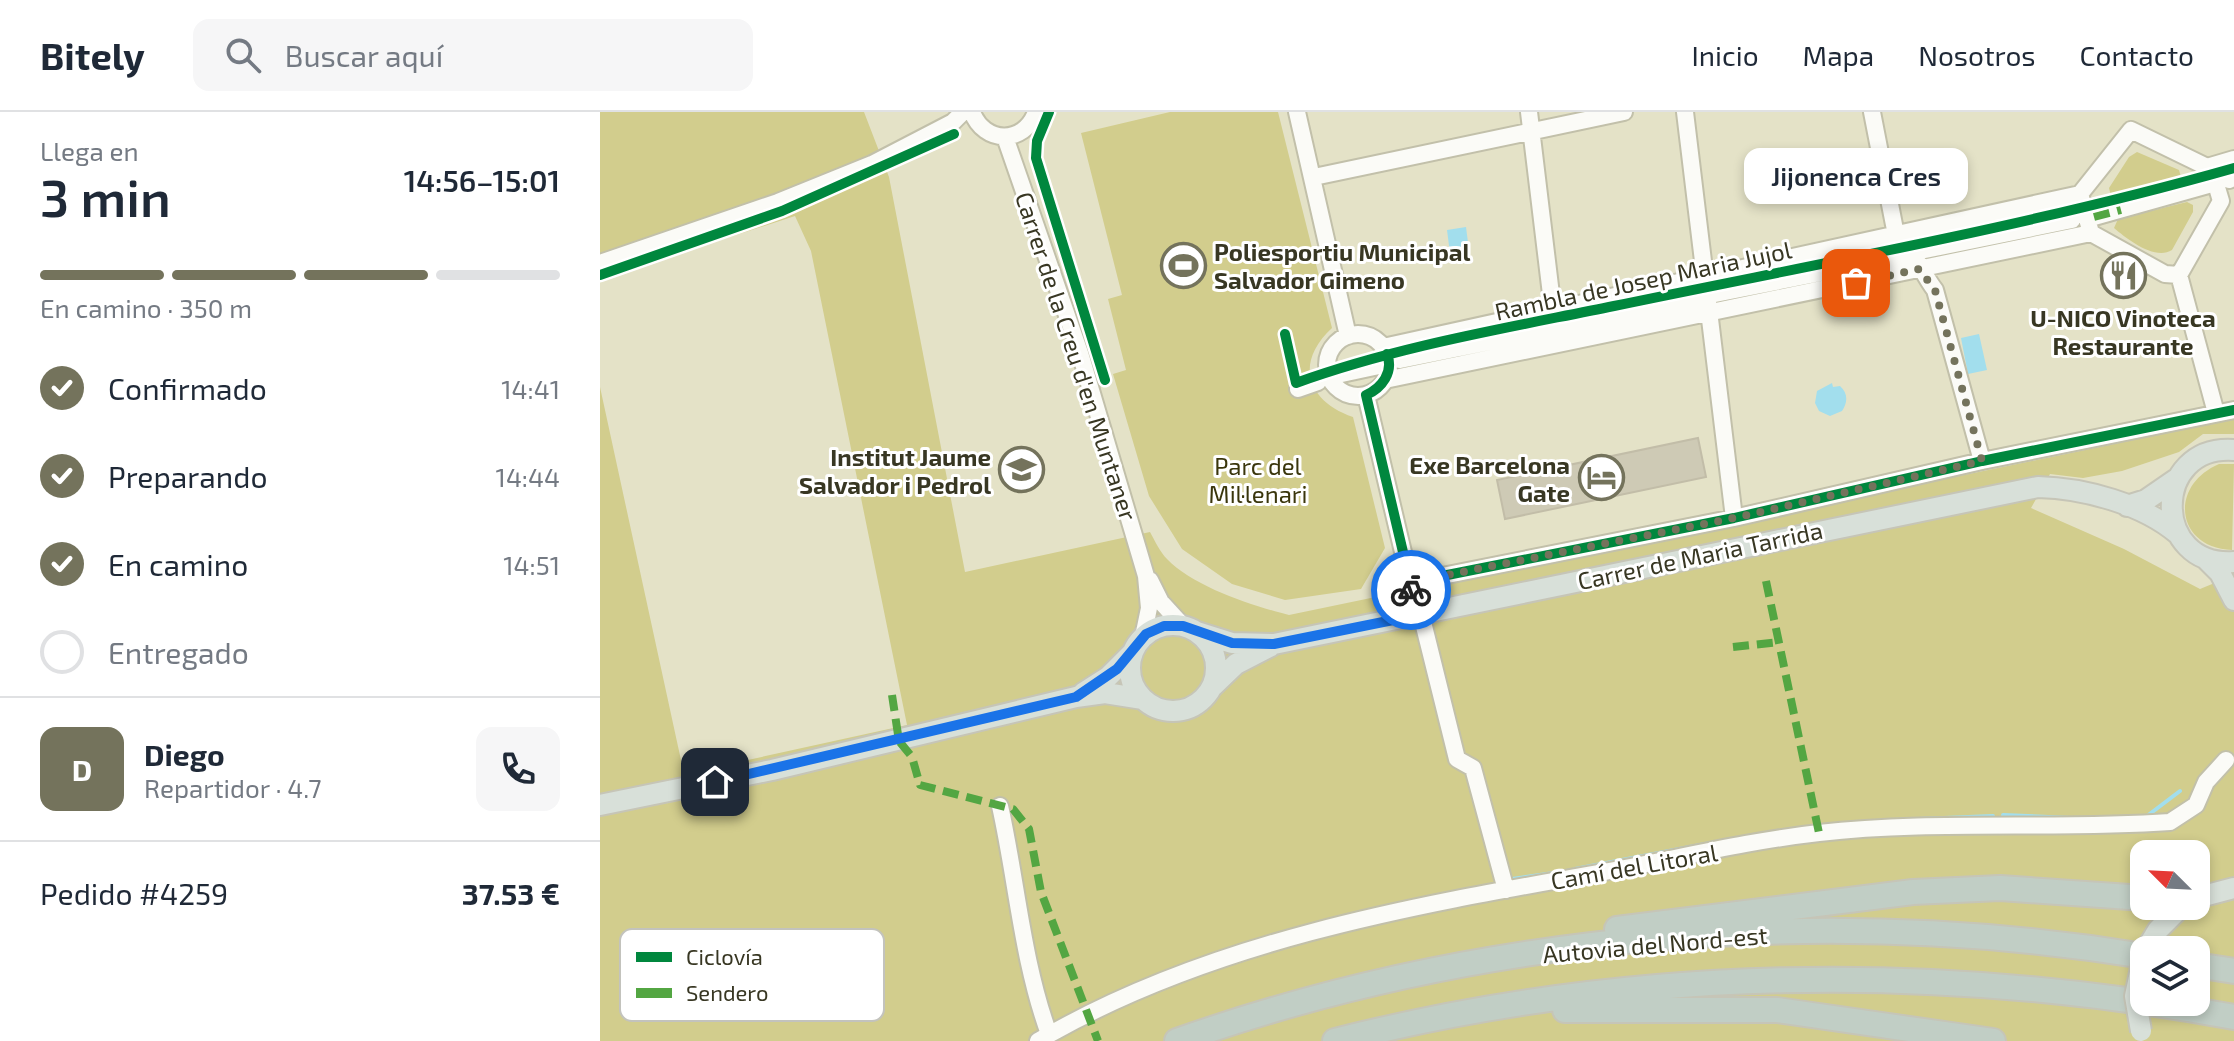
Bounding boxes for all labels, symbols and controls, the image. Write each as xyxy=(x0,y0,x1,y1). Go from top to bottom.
search box xyxy=(193,19,753,91)
text: Bitely xyxy=(40,32,145,78)
icon: search xyxy=(221,33,265,77)
text: Buscar aquí xyxy=(285,37,443,73)
text: Inicio xyxy=(1692,38,1759,72)
text: Mapa xyxy=(1803,38,1874,72)
text: Nosotros xyxy=(1918,38,2036,72)
text: Contacto xyxy=(2080,38,2194,72)
text: Llega en xyxy=(40,135,139,166)
callout: Jijonenca Cres xyxy=(1744,147,1968,203)
text: Jijonenca Cres xyxy=(1771,160,1941,191)
text: 14:56–15:01 xyxy=(404,162,560,198)
text: 3 min xyxy=(40,165,171,227)
street label: Carrer de la Creu d'en Muntaner xyxy=(1010,188,1144,524)
street label: Rambla de Josep Maria Jujol xyxy=(1492,234,1794,326)
place label: Poliesportiu Municipal Salvador Gimeno xyxy=(1214,237,1471,294)
sports icon: Poliesportiu Municipal Salvador Gimeno xyxy=(1159,241,1207,289)
pin xyxy=(1822,249,1890,317)
restaurant icon: U-NICO Vinoteca Restaurante xyxy=(2099,251,2147,299)
icon: bag xyxy=(1834,261,1878,305)
text: En camino · 350 m xyxy=(40,292,252,323)
place label: U-NICO Vinoteca Restaurante xyxy=(2030,303,2216,360)
icon: check xyxy=(40,366,84,410)
text: Confirmado xyxy=(108,370,267,406)
text: 14:41 xyxy=(501,373,560,404)
place label: Institut Jaume Salvador i Pedrol xyxy=(799,442,991,499)
school or university icon: Institut Jaume Salvador i Pedrol xyxy=(998,446,1046,494)
place label: Exe Barcelona Gate xyxy=(1409,450,1570,507)
park label: Parc del Mil·lenari xyxy=(1209,451,1307,508)
icon: check xyxy=(40,454,84,498)
hotel icon: Exe Barcelona Gate xyxy=(1577,454,1625,502)
text: Preparando xyxy=(108,458,267,494)
text: 14:44 xyxy=(496,461,560,492)
street label: Carrer de Maria Tarrida xyxy=(1575,515,1825,595)
icon: check xyxy=(40,542,84,586)
text: En camino xyxy=(108,546,248,582)
text: 14:51 xyxy=(503,549,560,580)
courier xyxy=(1371,550,1451,630)
icon: bike xyxy=(1389,568,1433,612)
text: Entregado xyxy=(108,634,249,670)
button: phone xyxy=(476,727,560,811)
text: Diego xyxy=(144,736,225,772)
pin xyxy=(681,748,749,816)
text: D xyxy=(72,751,92,787)
icon: home xyxy=(693,760,737,804)
text: Repartidor · 4.7 xyxy=(144,772,322,803)
street label: Camí del Litoral xyxy=(1548,837,1720,895)
north arrow xyxy=(2130,840,2210,920)
map controls xyxy=(2130,840,2210,1016)
text: Pedido #4259 xyxy=(40,875,228,911)
text: 37.53 € xyxy=(462,875,560,911)
street label: Autovia del Nord-est xyxy=(1541,920,1769,968)
legend xyxy=(620,929,884,1021)
button: layers xyxy=(2130,936,2210,1016)
text: Ciclovía xyxy=(686,943,763,969)
text: Sendero xyxy=(686,979,768,1005)

